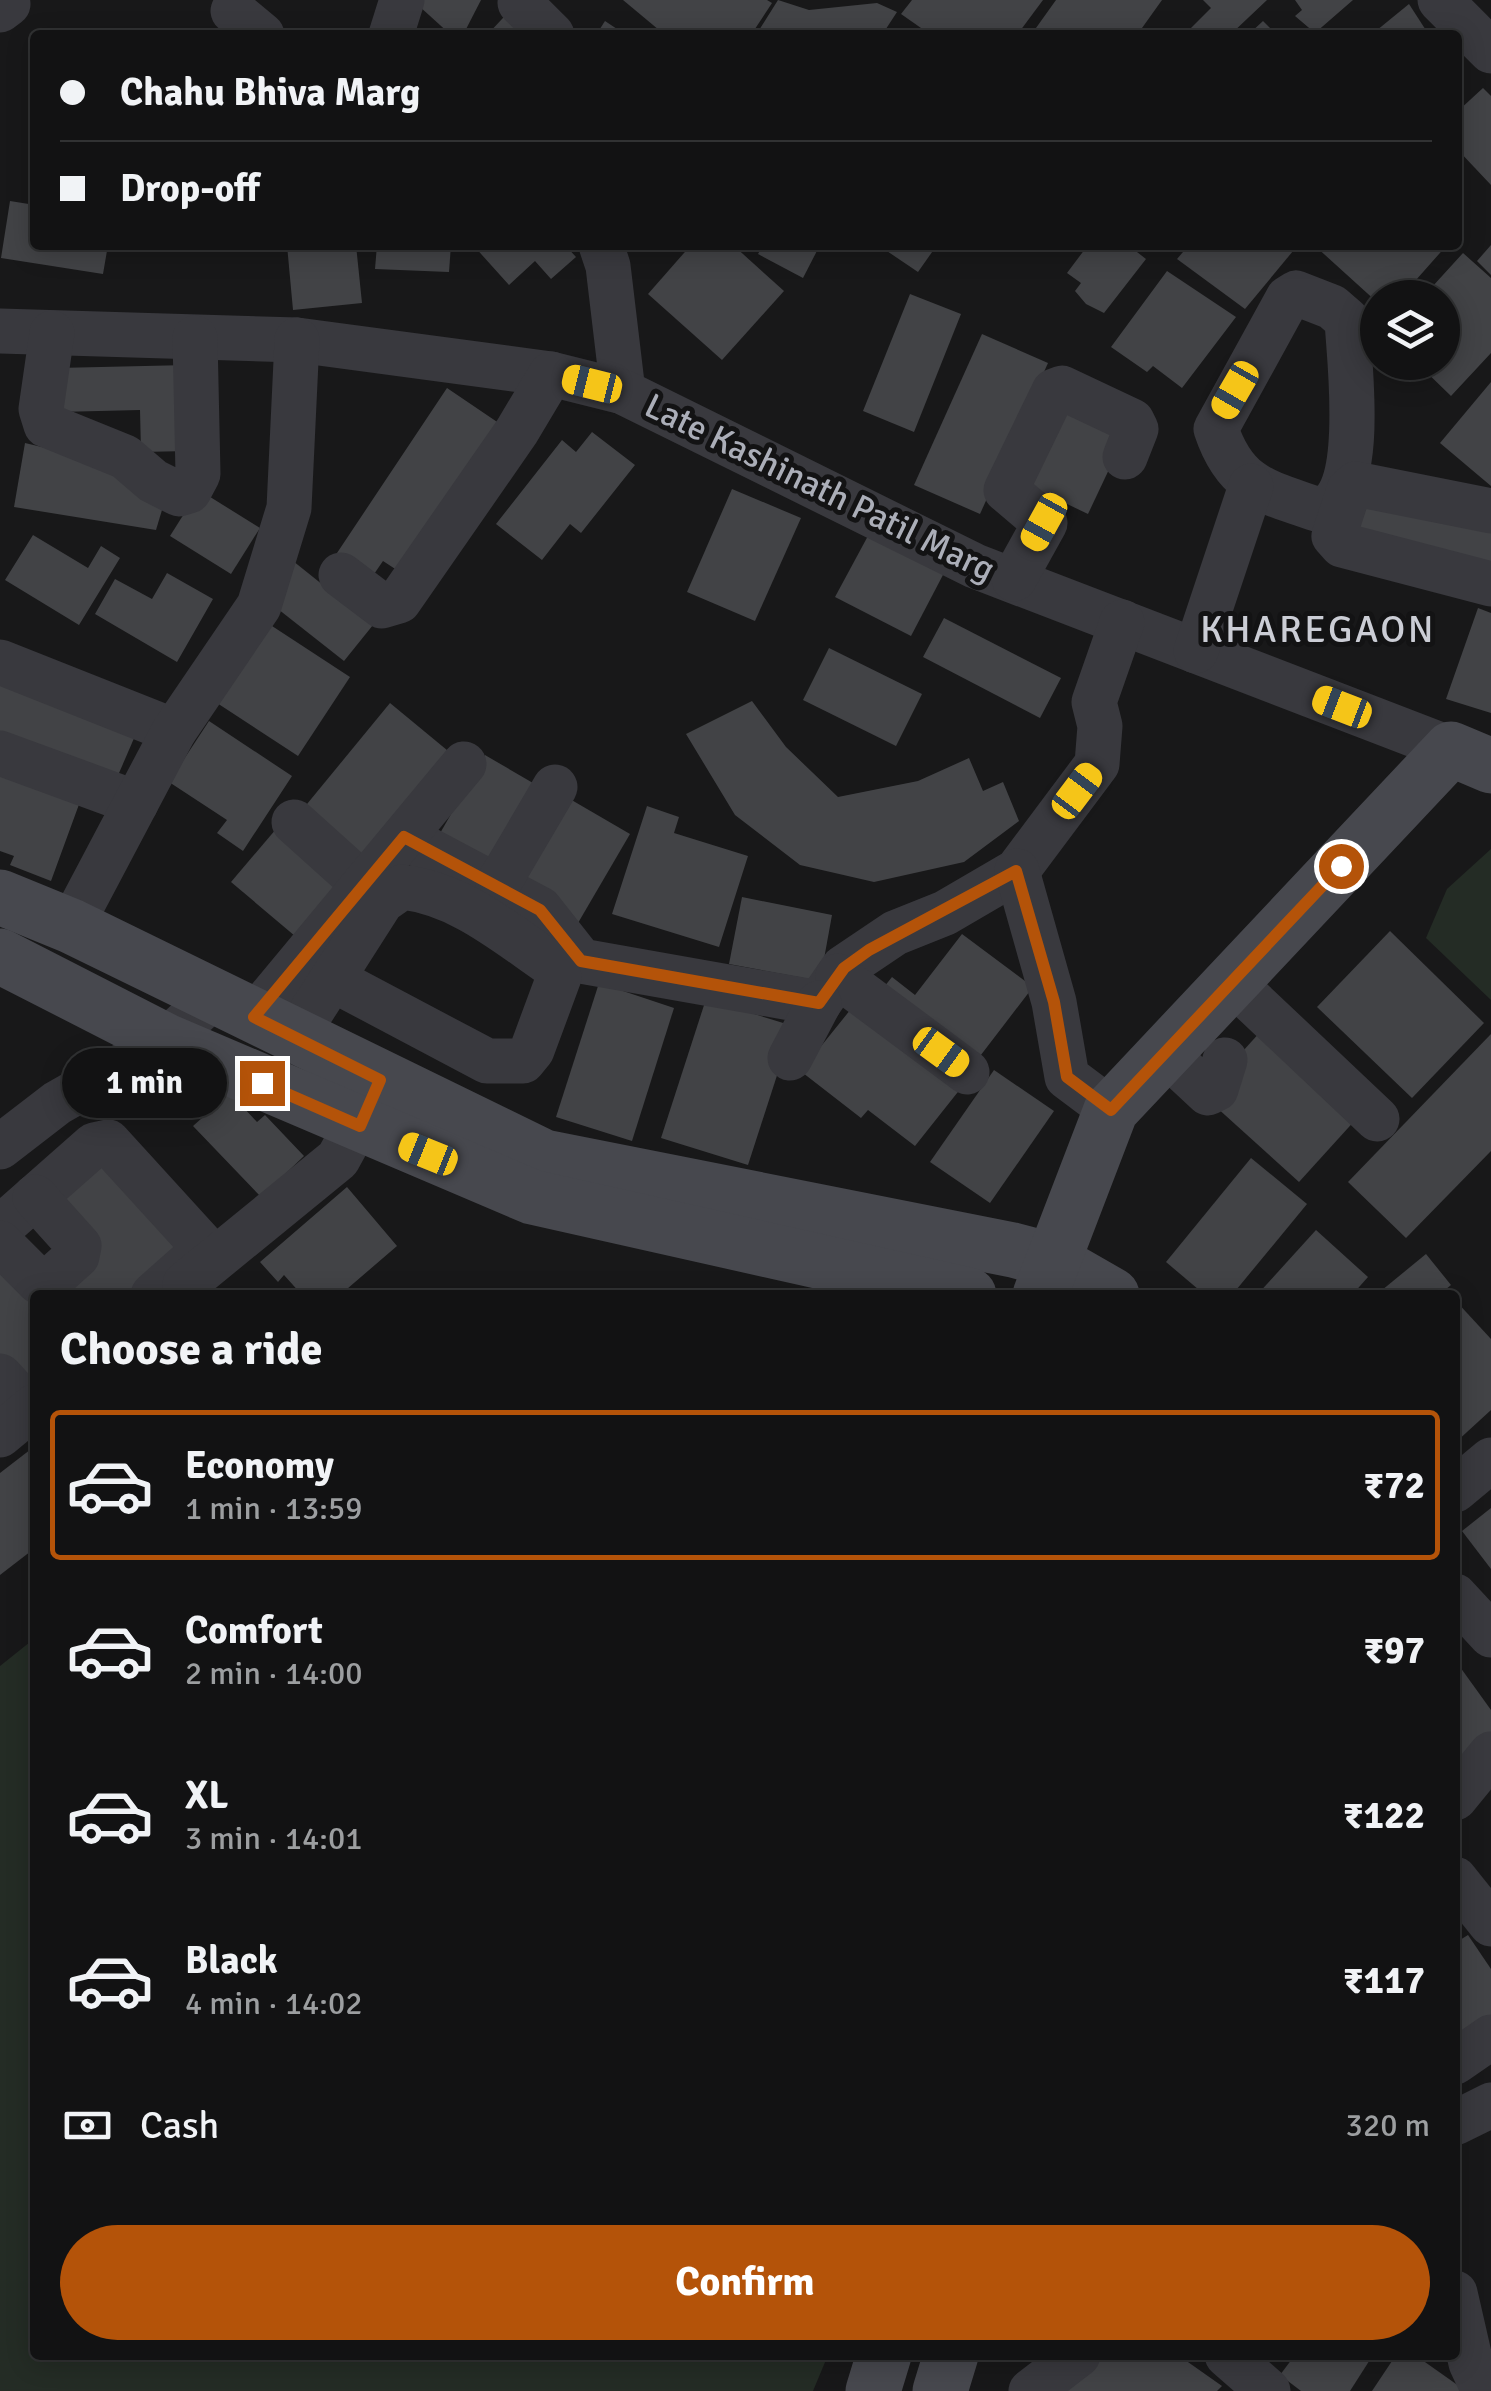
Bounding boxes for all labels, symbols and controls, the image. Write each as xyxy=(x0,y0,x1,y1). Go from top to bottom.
text: Chahu Bhiva Marg xyxy=(120,69,420,116)
text: Drop-off xyxy=(120,165,260,212)
map controls xyxy=(1360,280,1460,380)
button: layers xyxy=(1360,280,1460,380)
car xyxy=(1207,357,1263,423)
car xyxy=(559,362,625,406)
street label: Late Kashinath Patil Marg xyxy=(638,384,1002,591)
car xyxy=(1016,488,1072,556)
district label: KHAREGAON xyxy=(1200,606,1436,653)
car xyxy=(1309,682,1375,732)
car xyxy=(1047,758,1107,824)
route start xyxy=(1319,844,1364,889)
car xyxy=(908,1022,974,1082)
callout: 1 min xyxy=(62,1048,227,1118)
route end xyxy=(240,1061,285,1106)
text: 1 min xyxy=(106,1063,183,1102)
car xyxy=(395,1129,461,1179)
text: Choose a ride xyxy=(60,1322,323,1377)
icon: car xyxy=(65,1440,155,1530)
text: Economy xyxy=(185,1442,334,1489)
text: ₹72 xyxy=(1363,1462,1425,1509)
text: 1 min · 13:59 xyxy=(185,1489,363,1528)
icon: car xyxy=(65,1605,155,1695)
text: Comfort xyxy=(185,1607,323,1654)
text: ₹97 xyxy=(1363,1627,1425,1674)
text: 2 min · 14:00 xyxy=(185,1654,363,1693)
icon: car xyxy=(65,1770,155,1860)
text: XL xyxy=(185,1772,228,1819)
text: ₹122 xyxy=(1343,1792,1425,1839)
text: 3 min · 14:01 xyxy=(185,1819,363,1858)
icon: car xyxy=(65,1935,155,2025)
text: Black xyxy=(185,1937,278,1984)
text: ₹117 xyxy=(1343,1957,1425,2004)
text: 4 min · 14:02 xyxy=(185,1984,363,2023)
icon: cash xyxy=(60,2098,115,2153)
text: Cash xyxy=(140,2102,219,2149)
text: 320 m xyxy=(1346,2106,1430,2145)
button: Confirm xyxy=(60,2225,1430,2340)

